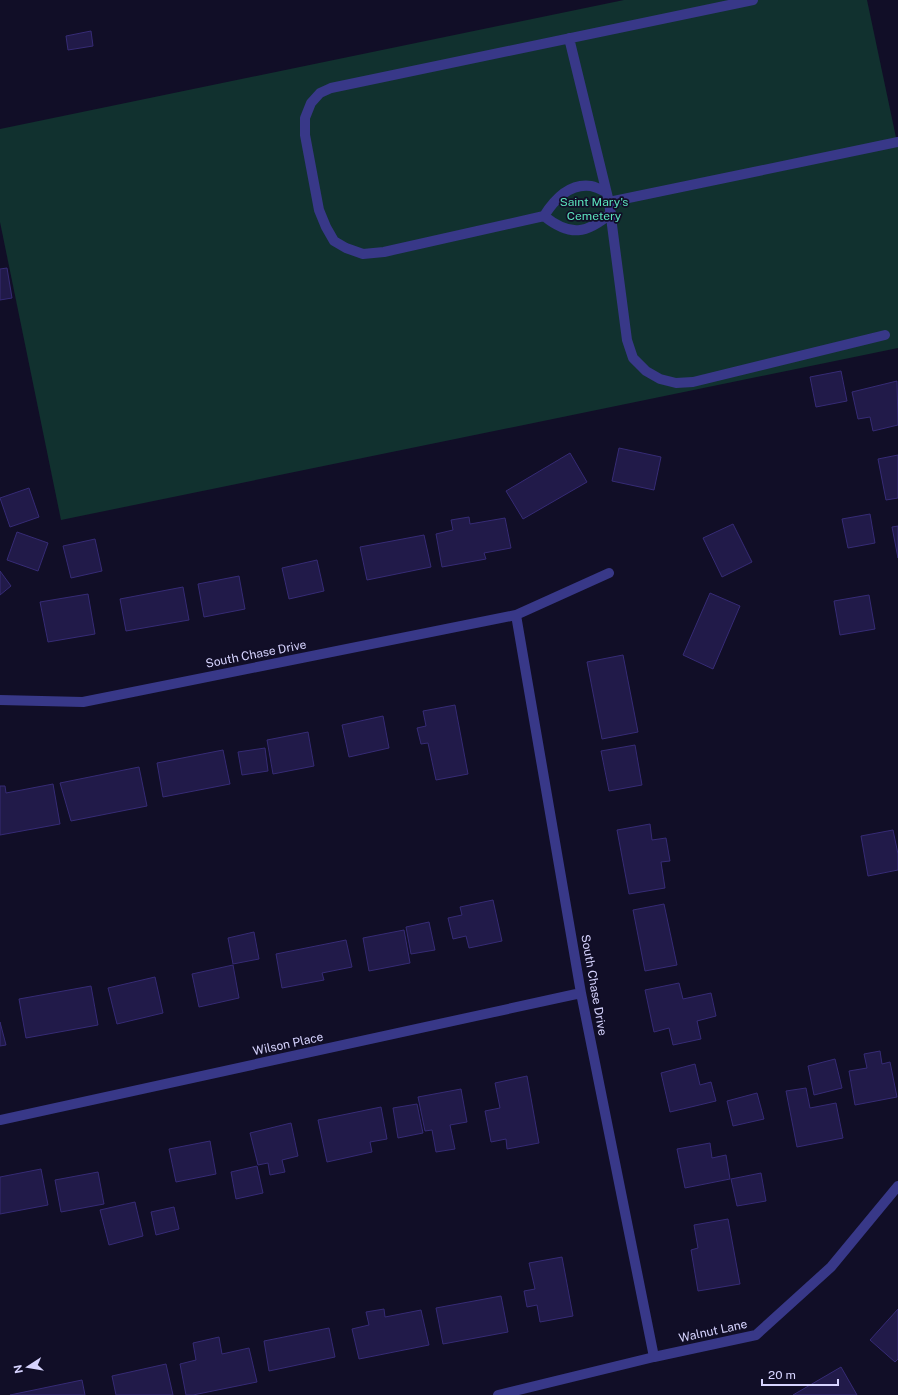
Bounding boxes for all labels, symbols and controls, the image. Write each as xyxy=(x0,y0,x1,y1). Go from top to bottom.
park label: Saint Mary's Cemetery xyxy=(560,195,628,223)
street label: South Chase Drive xyxy=(204,637,308,671)
street label: South Chase Drive xyxy=(578,933,610,1037)
street label: Wilson Place xyxy=(251,1030,325,1058)
street label: Walnut Lane xyxy=(677,1317,749,1345)
north arrow xyxy=(8,1347,48,1387)
scale bar xyxy=(762,1361,838,1387)
text: N xyxy=(11,1364,25,1375)
text: 20 m xyxy=(768,1368,796,1382)

